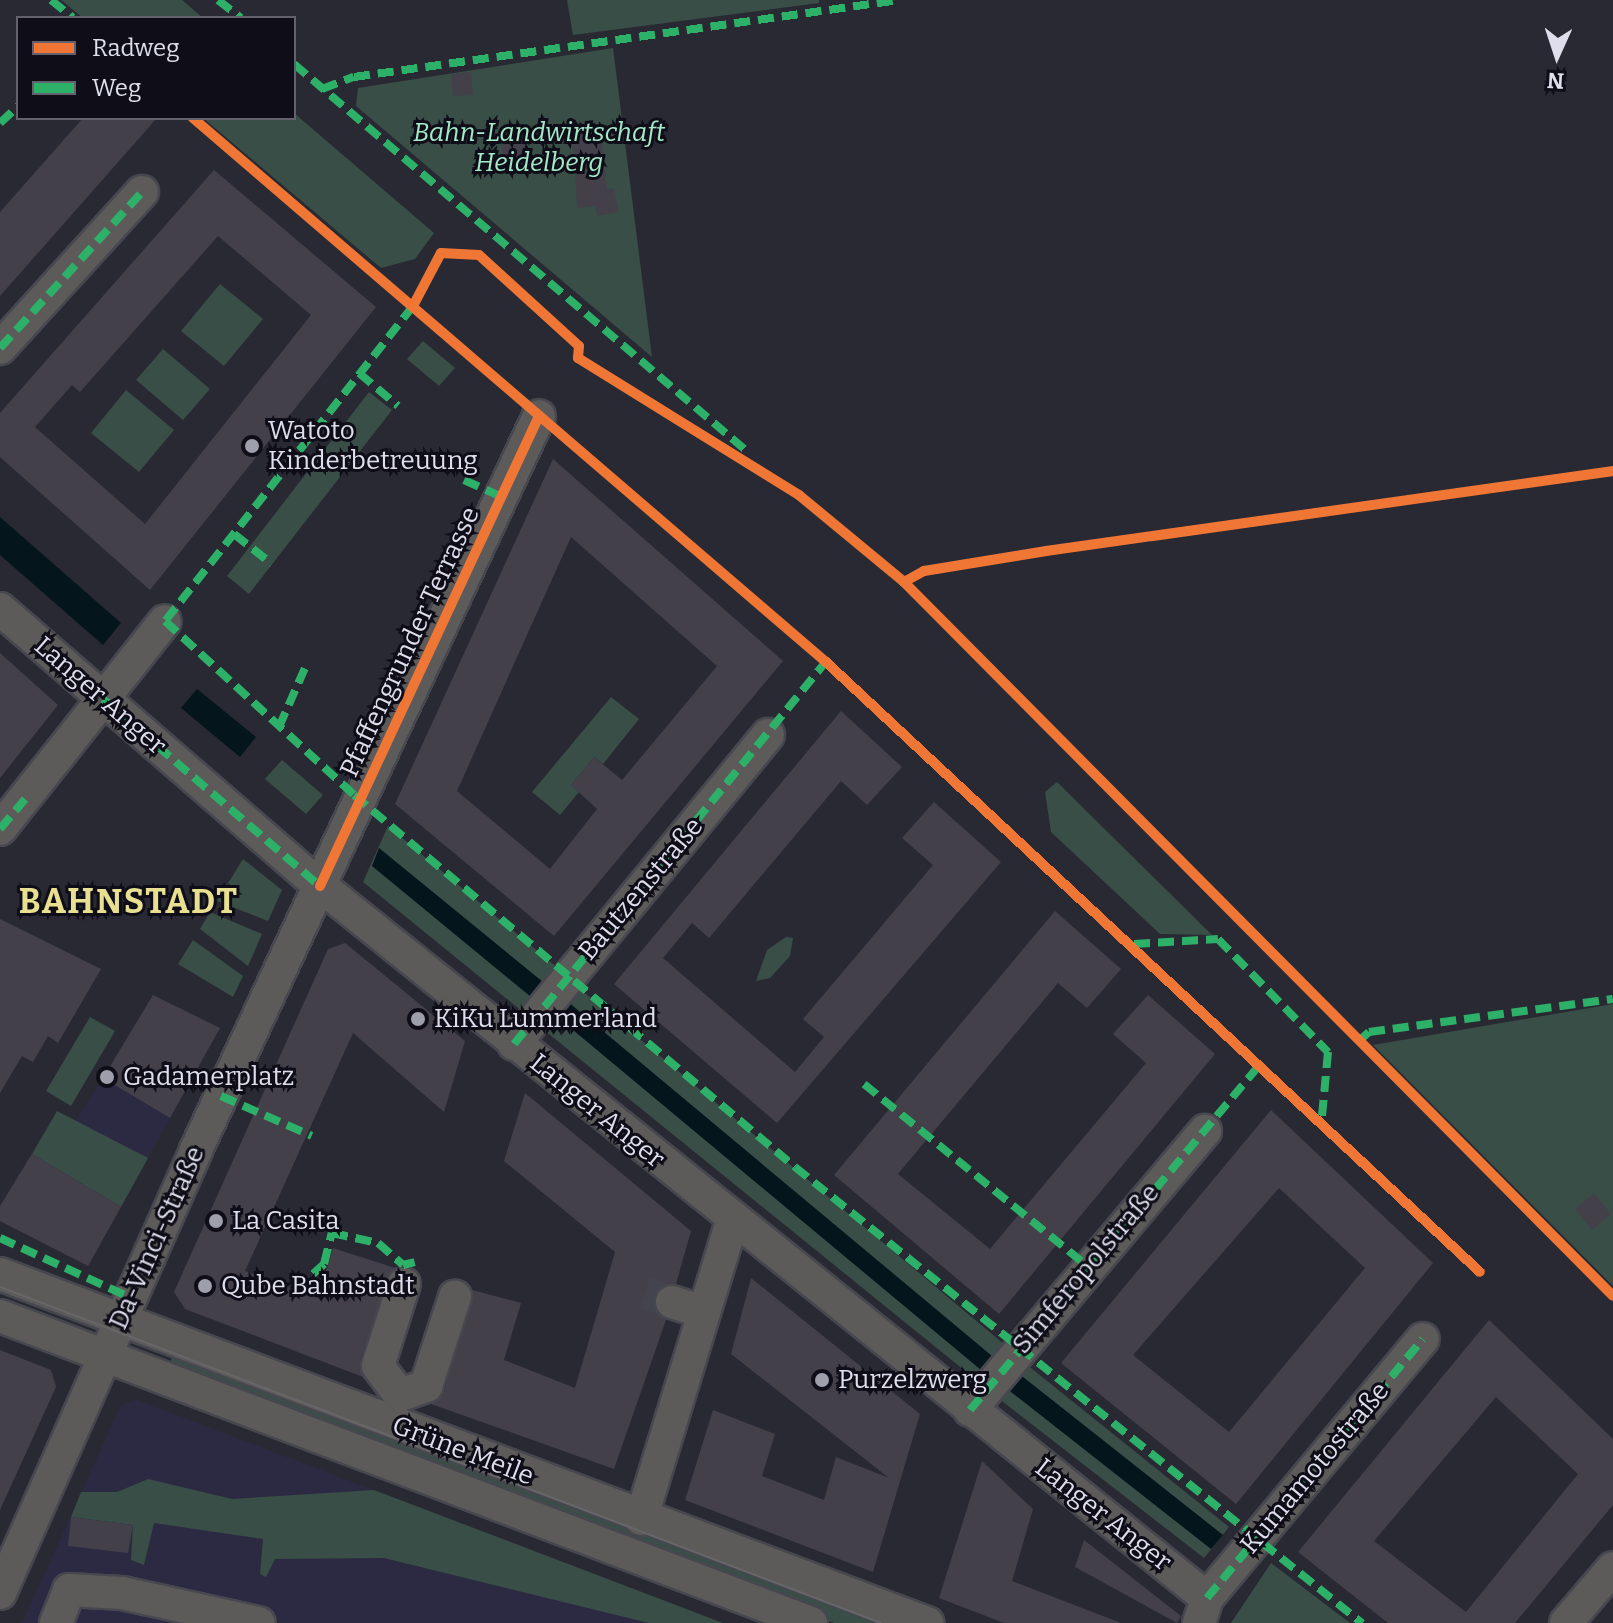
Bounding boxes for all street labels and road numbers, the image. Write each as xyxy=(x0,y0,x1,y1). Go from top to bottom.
street label: Pfaffengrunder Terrasse xyxy=(334,502,486,782)
street label: Langer Anger xyxy=(28,630,172,762)
street label: Bautzenstraße xyxy=(572,811,710,967)
street label: Langer Anger xyxy=(523,1047,671,1175)
street label: Da-Vinci-Straße xyxy=(103,1142,211,1334)
street label: Simferopolstraße xyxy=(1006,1178,1166,1360)
street label: Kumamotostraße xyxy=(1234,1376,1396,1560)
street label: Grüne Meile xyxy=(388,1410,538,1492)
street label: Langer Anger xyxy=(1029,1452,1177,1578)

